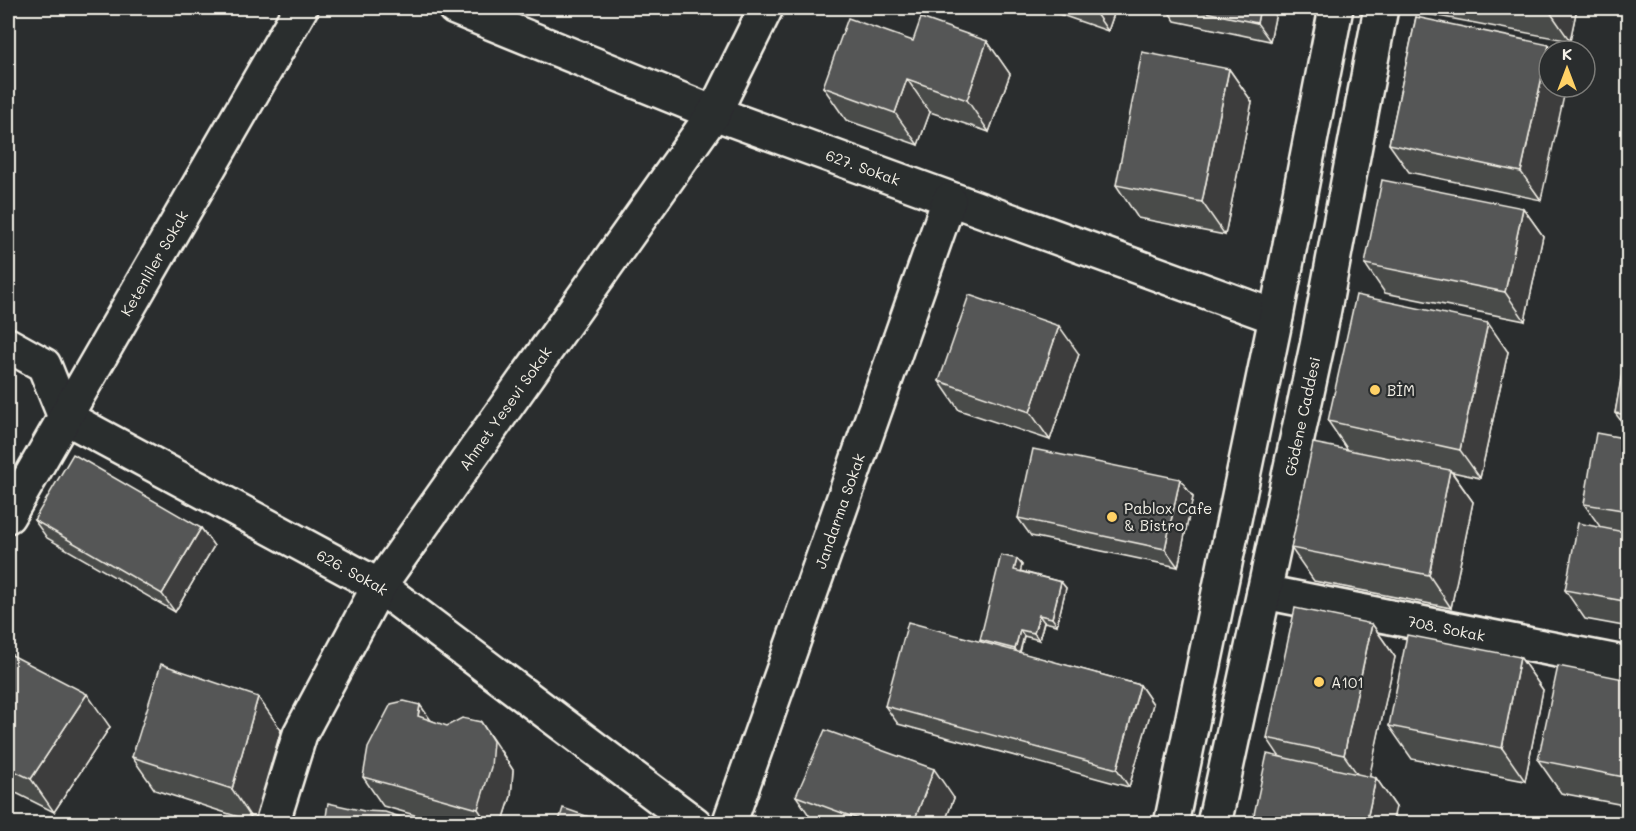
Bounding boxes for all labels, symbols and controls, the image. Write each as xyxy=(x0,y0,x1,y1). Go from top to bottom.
north arrow xyxy=(1537,39,1597,99)
text: K xyxy=(1562,43,1572,64)
street label: 627. Sokak xyxy=(823,144,903,190)
street label: Ketenliler Sokak xyxy=(115,206,192,320)
street label: Ahmet Yesevi Sokak xyxy=(454,342,556,474)
street label: Gödene Caddesi xyxy=(1279,355,1324,478)
place label: BİM xyxy=(1387,380,1415,400)
marker: BİM xyxy=(1368,383,1382,397)
street label: Jandarma Sokak xyxy=(810,450,869,571)
place label: Pablox Cafe & Bistro xyxy=(1124,498,1212,535)
marker: Pablox Cafe & Bistro xyxy=(1105,510,1119,524)
street label: 626. Sokak xyxy=(313,544,393,600)
street label: 708. Sokak xyxy=(1406,611,1487,646)
place label: A101 xyxy=(1331,672,1364,692)
marker: A101 xyxy=(1312,675,1326,689)

